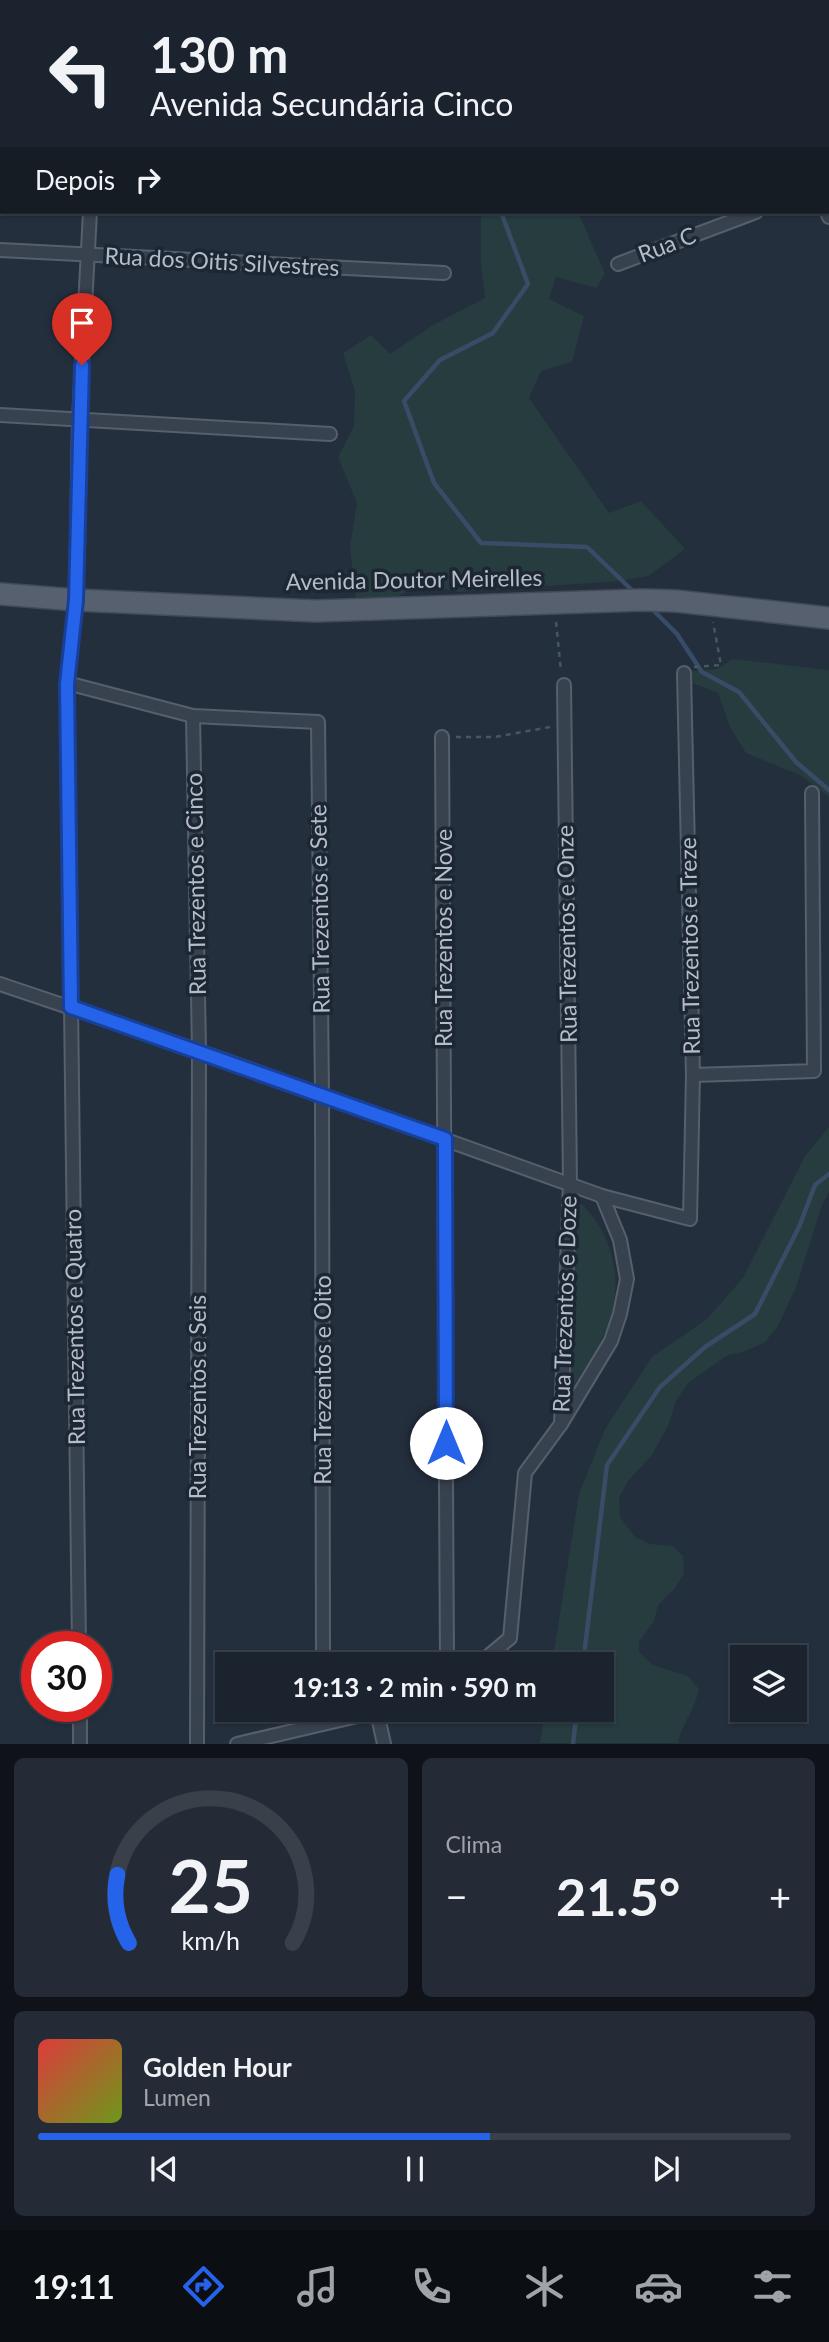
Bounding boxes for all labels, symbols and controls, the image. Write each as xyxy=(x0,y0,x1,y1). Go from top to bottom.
text: 130 m xyxy=(150,25,288,83)
icon: left xyxy=(35,28,126,119)
text: Avenida Secundária Cinco xyxy=(150,84,513,123)
icon: right xyxy=(129,161,167,199)
text: Depois xyxy=(35,164,115,196)
street label: Rua C xyxy=(634,220,699,268)
street label: Rua dos Oitis Silvestres xyxy=(104,241,340,281)
pin xyxy=(52,293,112,365)
icon: arrive xyxy=(63,304,101,342)
street label: Avenida Doutor Meirelles xyxy=(285,563,543,595)
street label: Rua Trezentos e Cinco xyxy=(179,773,211,995)
street label: Rua Trezentos e Sete xyxy=(303,804,335,1014)
street label: Rua Trezentos e Onze xyxy=(550,825,582,1043)
street label: Rua Trezentos e Nove xyxy=(429,829,457,1047)
street label: Rua Trezentos e Treze xyxy=(673,837,705,1055)
street label: Rua Trezentos e Doze xyxy=(546,1195,582,1413)
street label: Rua Trezentos e Quatro xyxy=(58,1209,90,1445)
street label: Rua Trezentos e Oito xyxy=(308,1275,336,1485)
street label: Rua Trezentos e Seis xyxy=(183,1295,211,1499)
position arrow xyxy=(409,1406,483,1480)
speed limit sign: 30 xyxy=(21,1631,112,1722)
map controls xyxy=(730,1645,807,1722)
button: layers xyxy=(730,1645,807,1722)
text: 19:13 · 2 min · 590 m xyxy=(292,1671,537,1703)
text: Clima xyxy=(446,1830,502,1858)
text: 25 xyxy=(169,1842,253,1930)
text: 21.5° xyxy=(556,1865,680,1927)
text: − xyxy=(446,1873,468,1919)
text: + xyxy=(769,1873,791,1919)
text: km/h xyxy=(181,1925,240,1955)
text: Golden Hour xyxy=(143,2051,292,2083)
text: Lumen xyxy=(143,2083,211,2111)
icon: previous xyxy=(145,2150,183,2188)
icon: pause xyxy=(396,2150,434,2188)
icon: next xyxy=(647,2150,685,2188)
icon: directions xyxy=(179,2262,228,2311)
icon: music xyxy=(293,2262,342,2311)
icon: phone xyxy=(407,2262,456,2311)
icon: climate xyxy=(520,2262,569,2311)
icon: car xyxy=(634,2262,683,2311)
icon: filters xyxy=(748,2262,797,2311)
text: 19:11 xyxy=(32,2267,115,2306)

